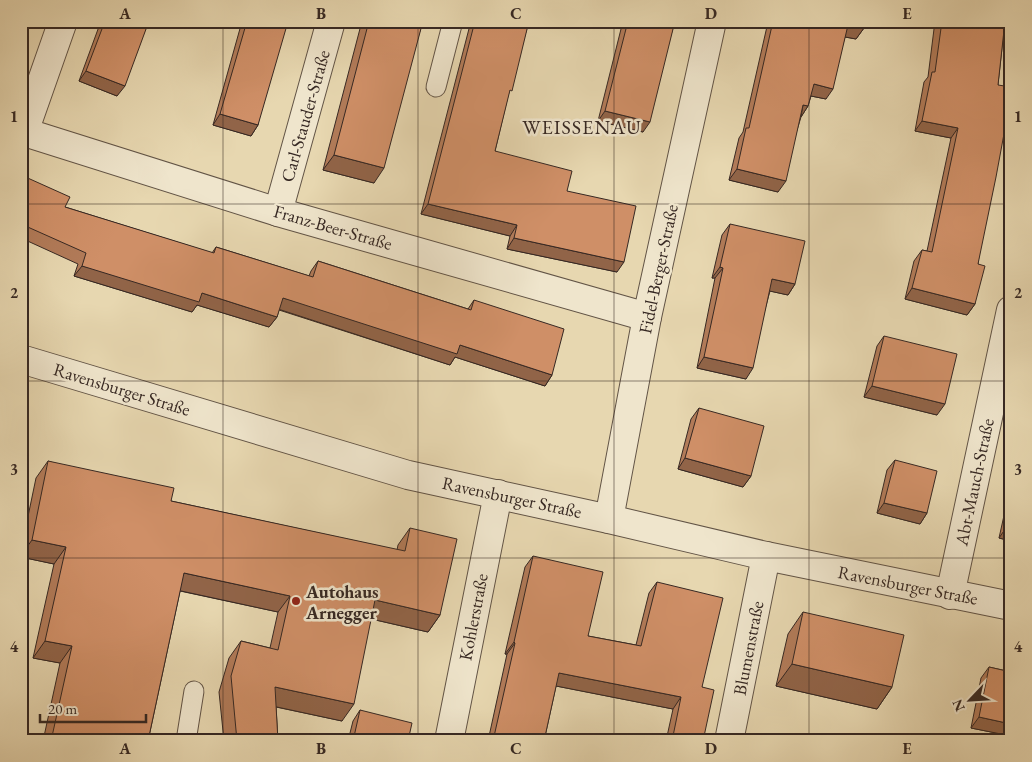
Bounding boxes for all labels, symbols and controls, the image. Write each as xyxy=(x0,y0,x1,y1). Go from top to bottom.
text: A xyxy=(118,3,131,24)
text: B xyxy=(316,3,326,24)
text: C xyxy=(510,3,522,24)
text: D xyxy=(705,3,717,24)
text: E xyxy=(902,3,912,24)
street label: Carl-Stauder-Straße xyxy=(275,47,335,185)
text: 1 xyxy=(10,106,18,127)
text: 1 xyxy=(1014,106,1022,127)
district label: WEISSENAU xyxy=(522,114,642,140)
street label: Franz-Beer-Straße xyxy=(271,199,395,255)
street label: Fidel-Berger-Straße xyxy=(633,202,683,336)
text: 2 xyxy=(10,282,19,303)
text: 2 xyxy=(1014,282,1023,303)
street label: Ravensburger Straße xyxy=(51,357,193,421)
street label: Abt-Mauch-Straße xyxy=(949,416,999,549)
text: 3 xyxy=(10,459,18,480)
text: 3 xyxy=(1014,459,1022,480)
street label: Ravensburger Straße xyxy=(440,471,584,523)
street label: Ravensburger Straße xyxy=(836,560,980,610)
street label: Kohlerstraße xyxy=(453,571,493,663)
place label: Autohaus Arnegger xyxy=(305,580,379,624)
marker: Autohaus Arnegger xyxy=(290,595,302,607)
street label: Blumenstraße xyxy=(728,599,768,697)
text: 4 xyxy=(10,636,19,657)
text: 4 xyxy=(1014,636,1023,657)
north arrow xyxy=(944,674,994,724)
scale bar xyxy=(40,692,146,724)
text: N xyxy=(947,696,969,714)
text: 20 m xyxy=(48,699,77,718)
text: A xyxy=(118,738,131,759)
text: B xyxy=(316,738,326,759)
text: C xyxy=(510,738,522,759)
text: D xyxy=(705,738,717,759)
text: E xyxy=(902,738,912,759)

